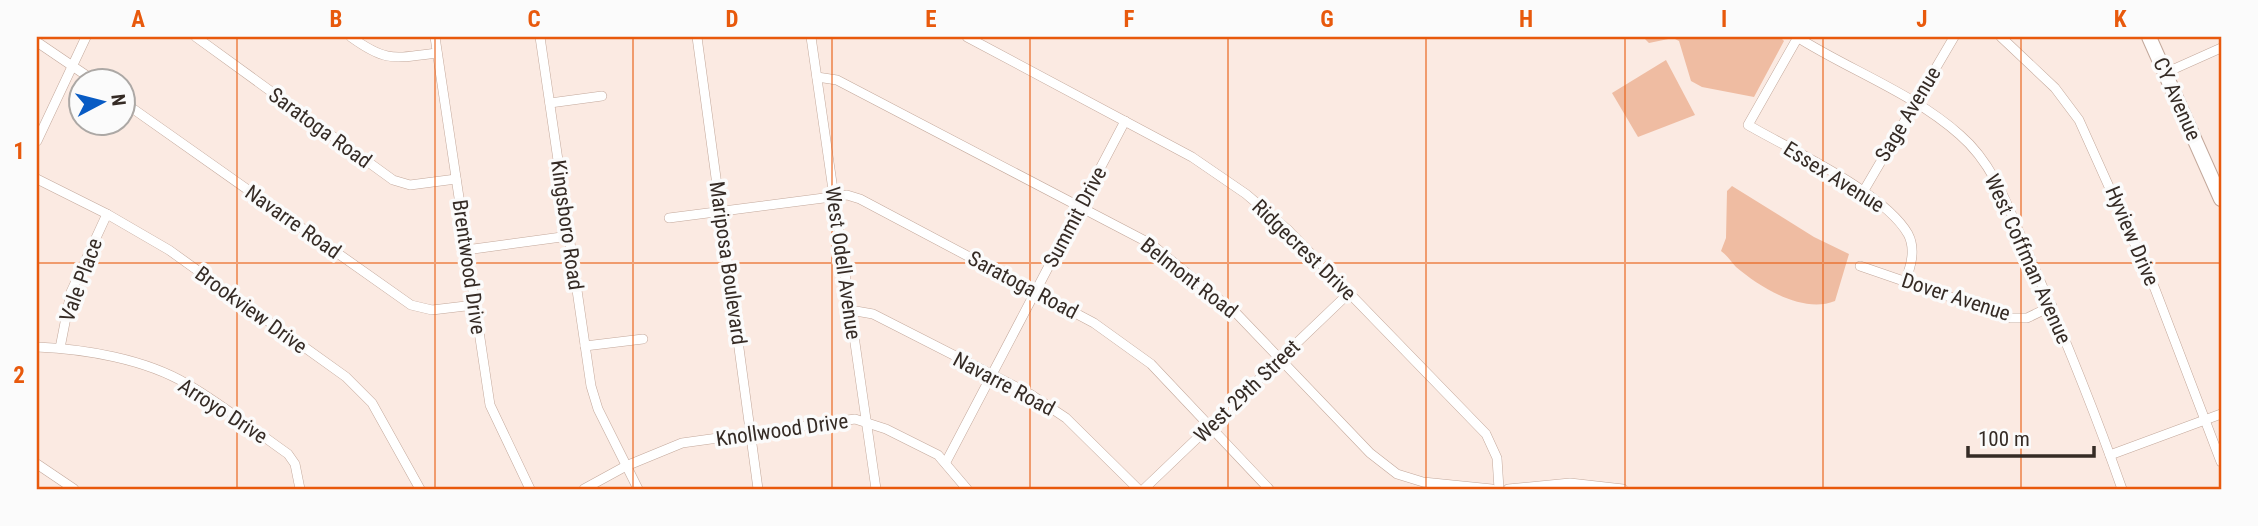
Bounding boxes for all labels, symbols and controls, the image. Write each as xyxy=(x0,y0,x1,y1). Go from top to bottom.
text: A xyxy=(131,6,145,33)
text: B xyxy=(330,6,342,33)
text: C xyxy=(527,6,541,33)
text: D xyxy=(726,6,739,33)
text: E xyxy=(925,6,937,33)
text: F xyxy=(1124,6,1135,33)
text: G xyxy=(1320,6,1334,33)
text: H xyxy=(1519,6,1533,33)
text: I xyxy=(1721,6,1727,33)
text: J xyxy=(1916,6,1928,33)
text: K xyxy=(2114,6,2127,33)
street label: CY Avenue xyxy=(2148,54,2206,144)
street label: Sage Avenue xyxy=(1870,62,1946,166)
north arrow xyxy=(66,66,136,136)
street label: Saratoga Road xyxy=(264,83,376,173)
text: N xyxy=(106,93,131,107)
street label: Essex Avenue xyxy=(1779,137,1889,217)
text: 1 xyxy=(13,138,25,165)
street label: Kingsboro Road xyxy=(546,158,588,292)
street label: Summit Drive xyxy=(1038,162,1112,271)
street label: West Coffman Avenue xyxy=(1980,170,2076,348)
street label: Navarre Road xyxy=(241,180,345,264)
street label: Mariposa Boulevard xyxy=(705,180,751,346)
street label: Hyview Drive xyxy=(2100,183,2164,290)
street label: West Odell Avenue xyxy=(820,185,866,341)
street label: Ridgecrest Drive xyxy=(1247,195,1361,306)
street label: Brentwood Drive xyxy=(448,198,490,336)
street label: Belmont Road xyxy=(1136,233,1242,323)
street label: Vale Place xyxy=(55,235,107,325)
street label: Saratoga Road xyxy=(964,246,1082,324)
street label: Brookview Drive xyxy=(190,261,312,359)
street label: Dover Avenue xyxy=(1899,268,2013,326)
street label: West 29th Street xyxy=(1189,335,1305,447)
street label: Navarre Road xyxy=(949,347,1059,421)
text: 2 xyxy=(13,362,25,389)
street label: Arroyo Drive xyxy=(174,373,272,449)
street label: Knollwood Drive xyxy=(714,409,850,451)
scale bar xyxy=(1968,414,2094,458)
text: 100 m xyxy=(1978,427,2030,451)

